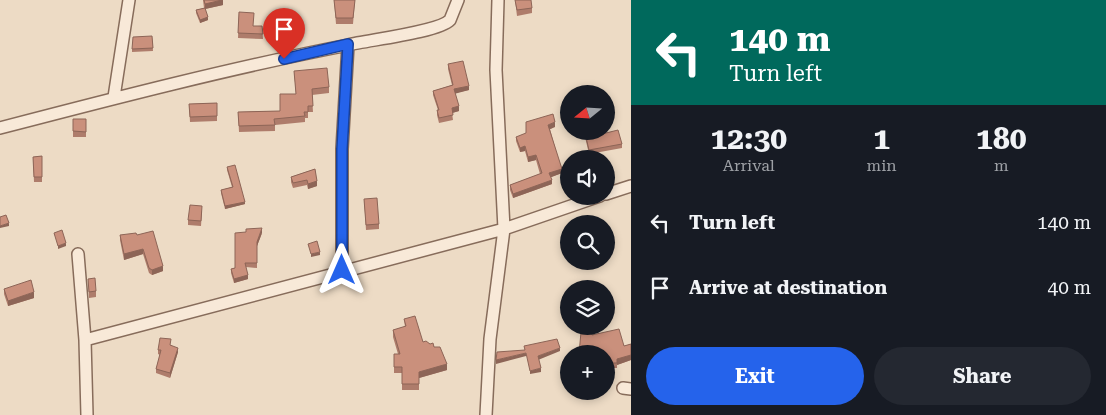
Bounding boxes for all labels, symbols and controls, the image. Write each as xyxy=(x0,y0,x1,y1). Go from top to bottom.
pin xyxy=(263,8,305,59)
icon: arrive xyxy=(270,15,298,43)
text: 140 m xyxy=(729,19,830,60)
icon: left xyxy=(646,20,711,85)
text: Turn left xyxy=(729,61,822,86)
north arrow xyxy=(560,85,615,140)
map controls xyxy=(560,85,615,400)
text: 12:30 xyxy=(710,121,787,156)
text: 1 xyxy=(873,121,890,156)
text: 180 xyxy=(976,121,1026,156)
button: sound xyxy=(560,150,615,205)
text: Arrival xyxy=(723,156,775,175)
text: min xyxy=(867,156,897,175)
text: m xyxy=(994,156,1009,175)
icon: left xyxy=(646,209,674,237)
text: Turn left xyxy=(689,211,775,234)
text: 140 m xyxy=(1037,211,1091,234)
button: search xyxy=(560,215,615,270)
position arrow xyxy=(315,243,367,295)
icon: arrive xyxy=(646,274,674,302)
text: Arrive at destination xyxy=(689,276,887,299)
text: 40 m xyxy=(1048,276,1091,299)
button: layers xyxy=(560,280,615,335)
button: + xyxy=(560,345,615,400)
button: Exit xyxy=(646,347,864,405)
button: Share xyxy=(874,347,1091,405)

